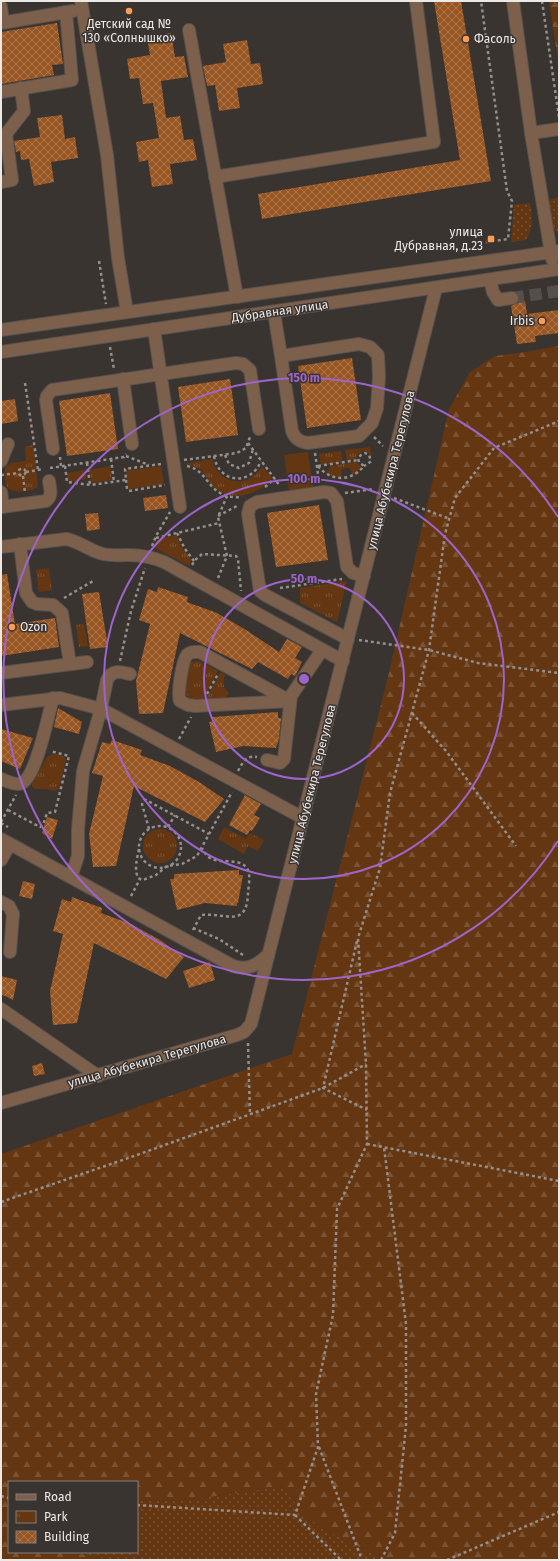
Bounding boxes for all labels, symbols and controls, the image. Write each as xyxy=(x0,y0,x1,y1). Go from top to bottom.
marker: Детский сад № 130 «Солнышко» xyxy=(124,6,134,16)
place label: Детский сад № 130 «Солнышко» xyxy=(82,17,176,45)
place label: Фасоль xyxy=(474,32,516,46)
marker: Фасоль xyxy=(461,34,471,44)
place label: улица Дубравная, д.23 xyxy=(394,225,483,253)
marker: улица Дубравная, д.23 xyxy=(486,234,496,244)
street label: Дубравная улица xyxy=(230,297,329,325)
place label: Irbis xyxy=(510,314,534,328)
marker: Irbis xyxy=(537,316,547,326)
text: 150 m xyxy=(288,371,320,385)
street label: улица Абубекира Терегулова xyxy=(364,389,418,551)
text: 100 m xyxy=(288,472,320,486)
text: 50 m xyxy=(291,572,317,586)
place label: Ozon xyxy=(20,620,47,634)
marker: Ozon xyxy=(7,622,17,632)
centre of rings xyxy=(297,672,311,686)
street label: улица Абубекира Терегулова xyxy=(285,703,339,865)
street label: улица Абубекира Терегулова xyxy=(66,1032,228,1090)
legend xyxy=(8,1481,138,1553)
text: Road xyxy=(44,1490,72,1504)
text: Park xyxy=(44,1510,68,1524)
text: Building xyxy=(44,1530,90,1544)

